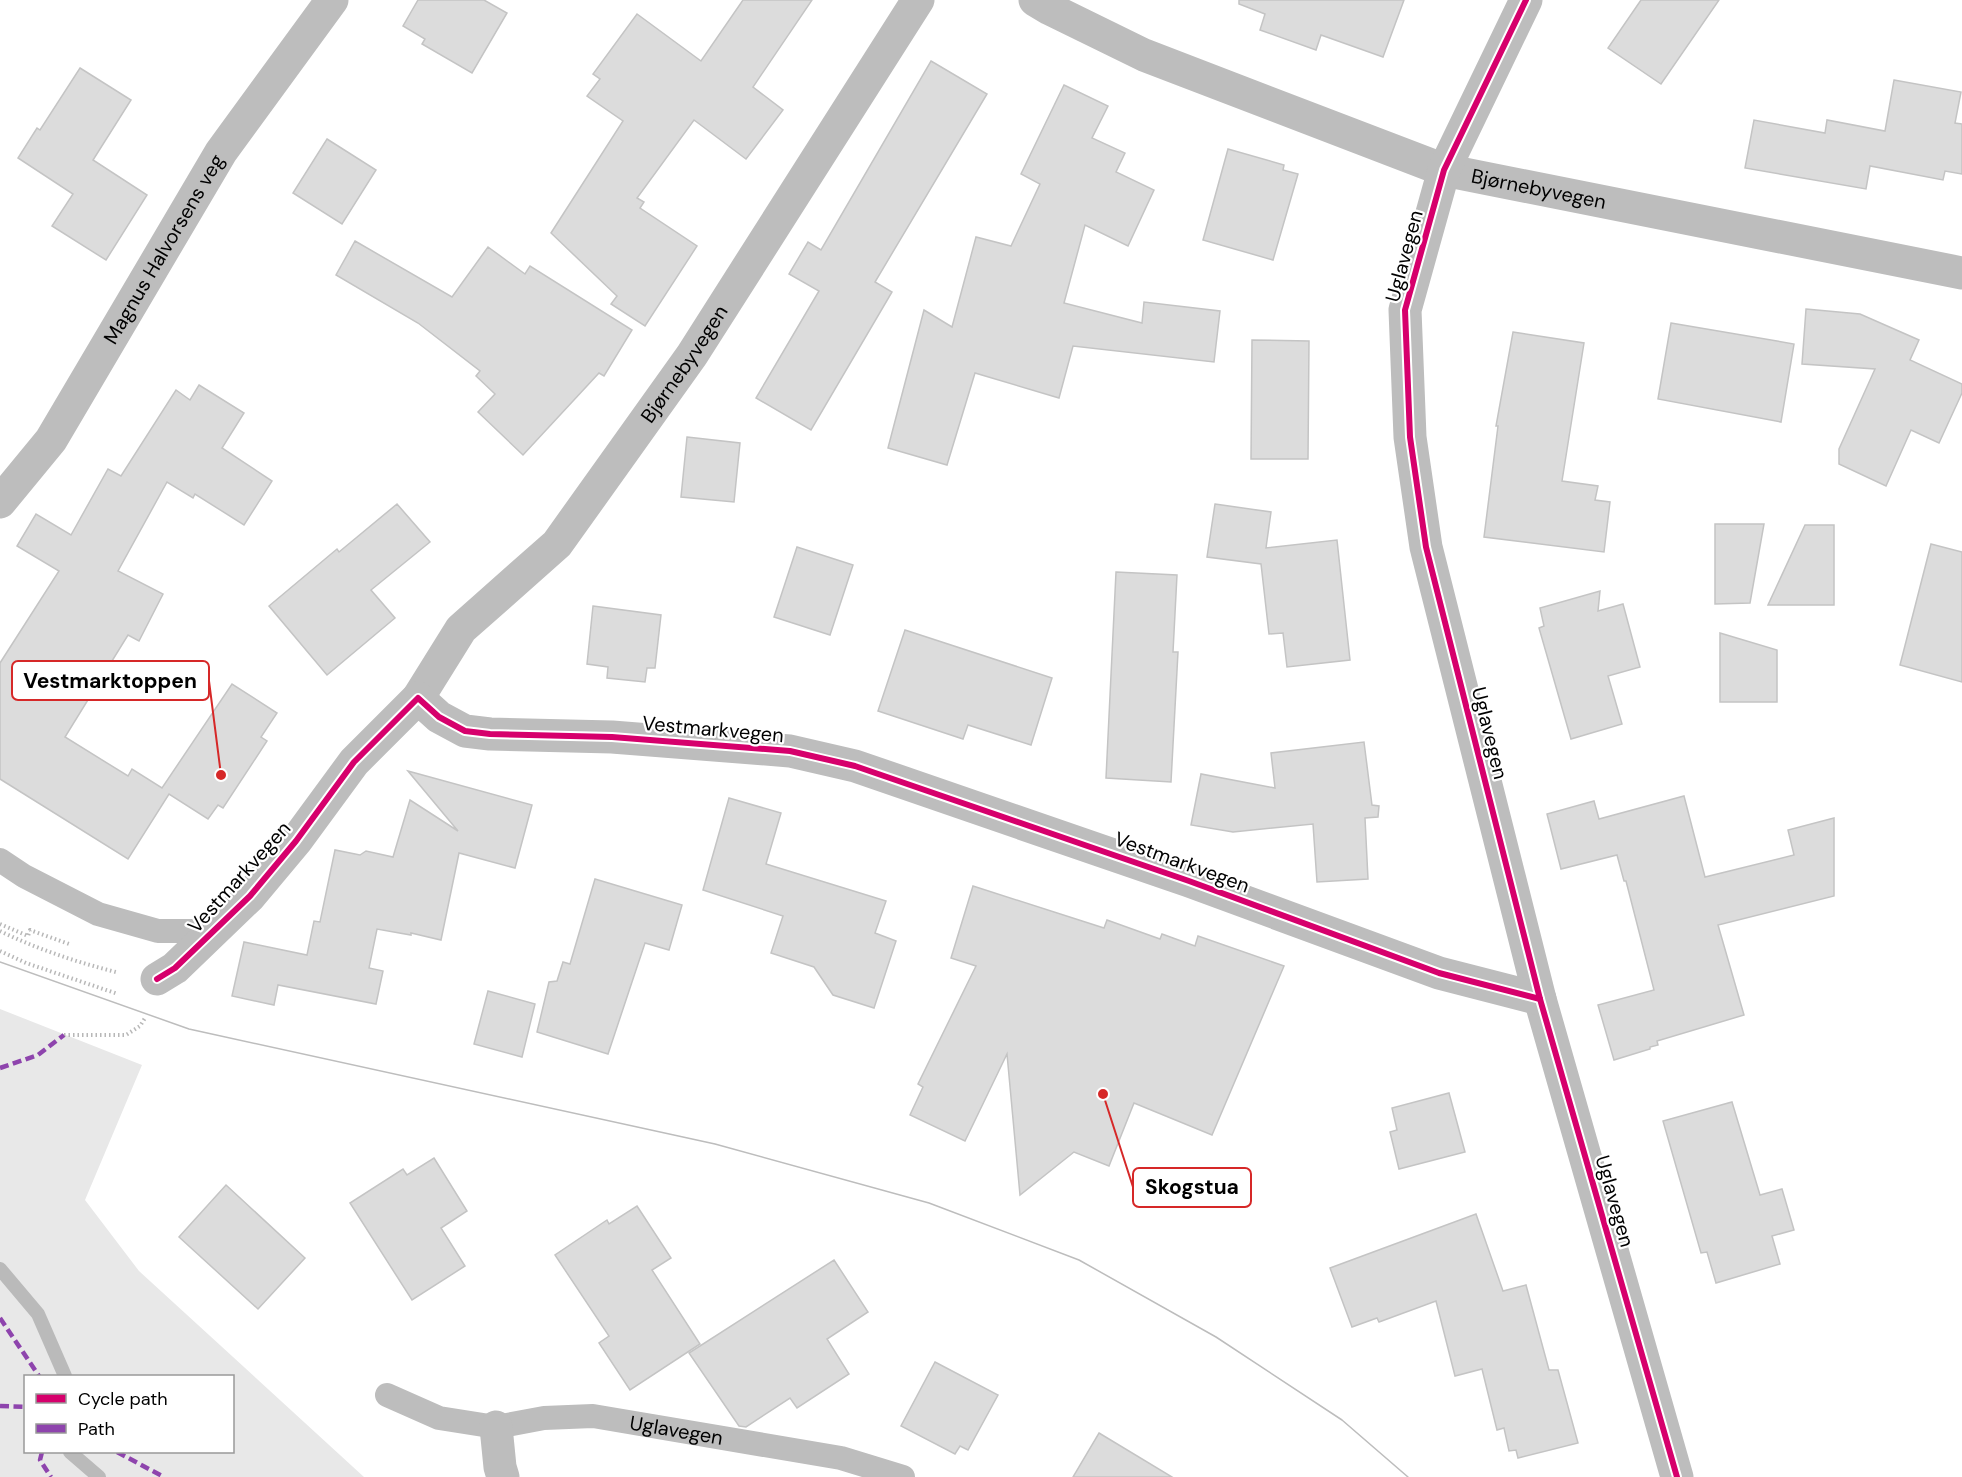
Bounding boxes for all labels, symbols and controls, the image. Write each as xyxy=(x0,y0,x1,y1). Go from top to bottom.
street label: Magnus Halvorsens veg xyxy=(98,149,230,349)
street label: Bjørnebyvegen xyxy=(1469,163,1608,215)
street label: Uglavegen xyxy=(1379,207,1429,305)
street label: Bjørnebyvegen xyxy=(635,300,733,428)
callout: Vestmarktoppen xyxy=(12,661,209,700)
text: Vestmarktoppen xyxy=(23,667,197,695)
street label: Uglavegen xyxy=(1466,684,1514,782)
street label: Vestmarkvegen xyxy=(641,710,785,748)
street label: Vestmarkvegen xyxy=(182,816,296,938)
street label: Vestmarkvegen xyxy=(1111,826,1253,898)
street label: Uglavegen xyxy=(1590,1152,1640,1250)
callout: Skogstua xyxy=(1133,1168,1251,1207)
text: Skogstua xyxy=(1145,1173,1239,1201)
legend xyxy=(24,1375,234,1453)
text: Cycle path xyxy=(78,1387,168,1411)
street label: Uglavegen xyxy=(628,1409,725,1451)
text: Path xyxy=(78,1417,115,1441)

